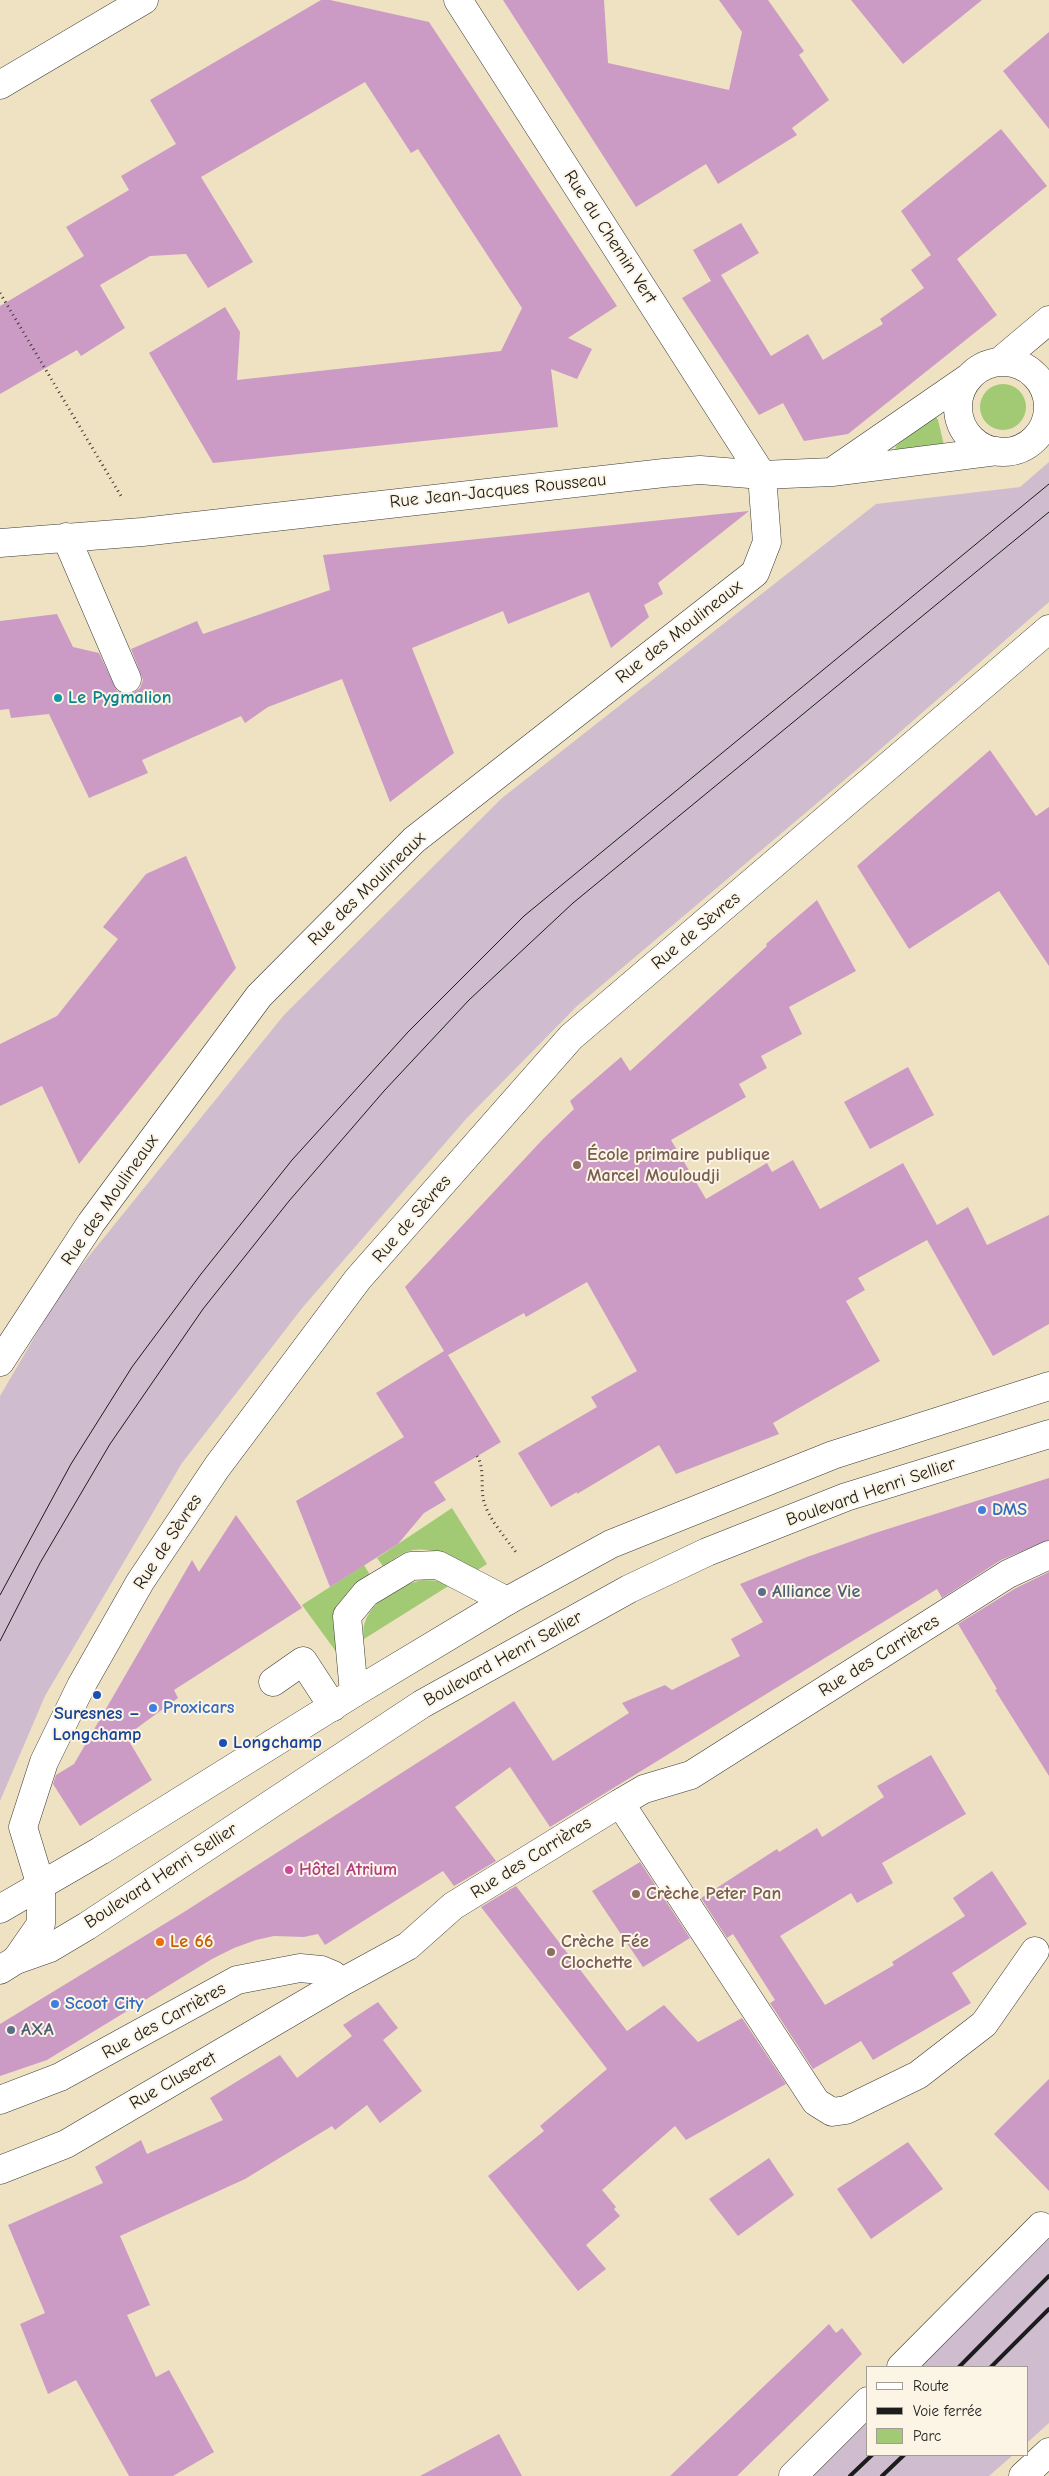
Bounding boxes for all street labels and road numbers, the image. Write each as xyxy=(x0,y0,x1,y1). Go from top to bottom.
street label: Rue du Chemin Vert xyxy=(559,166,661,308)
street label: Rue Jean-Jacques Rousseau xyxy=(389,469,607,513)
street label: Rue des Moulineaux xyxy=(611,576,747,688)
street label: Rue des Moulineaux xyxy=(304,827,430,951)
street label: Rue de Sèvres xyxy=(647,888,745,974)
street label: Rue des Moulineaux xyxy=(57,1130,163,1270)
street label: Rue de Sèvres xyxy=(368,1171,456,1267)
street label: Boulevard Henri Sellier xyxy=(783,1453,959,1531)
street label: Rue de Sèvres xyxy=(129,1490,207,1594)
street label: Boulevard Henri Sellier xyxy=(420,1606,586,1712)
street label: Rue des Carrières xyxy=(815,1610,943,1702)
street label: Rue des Carrières xyxy=(467,1812,595,1904)
street label: Boulevard Henri Sellier xyxy=(81,1819,241,1933)
street label: Rue des Carrières xyxy=(98,1978,230,2064)
street label: Rue Cluseret xyxy=(126,2048,220,2114)

